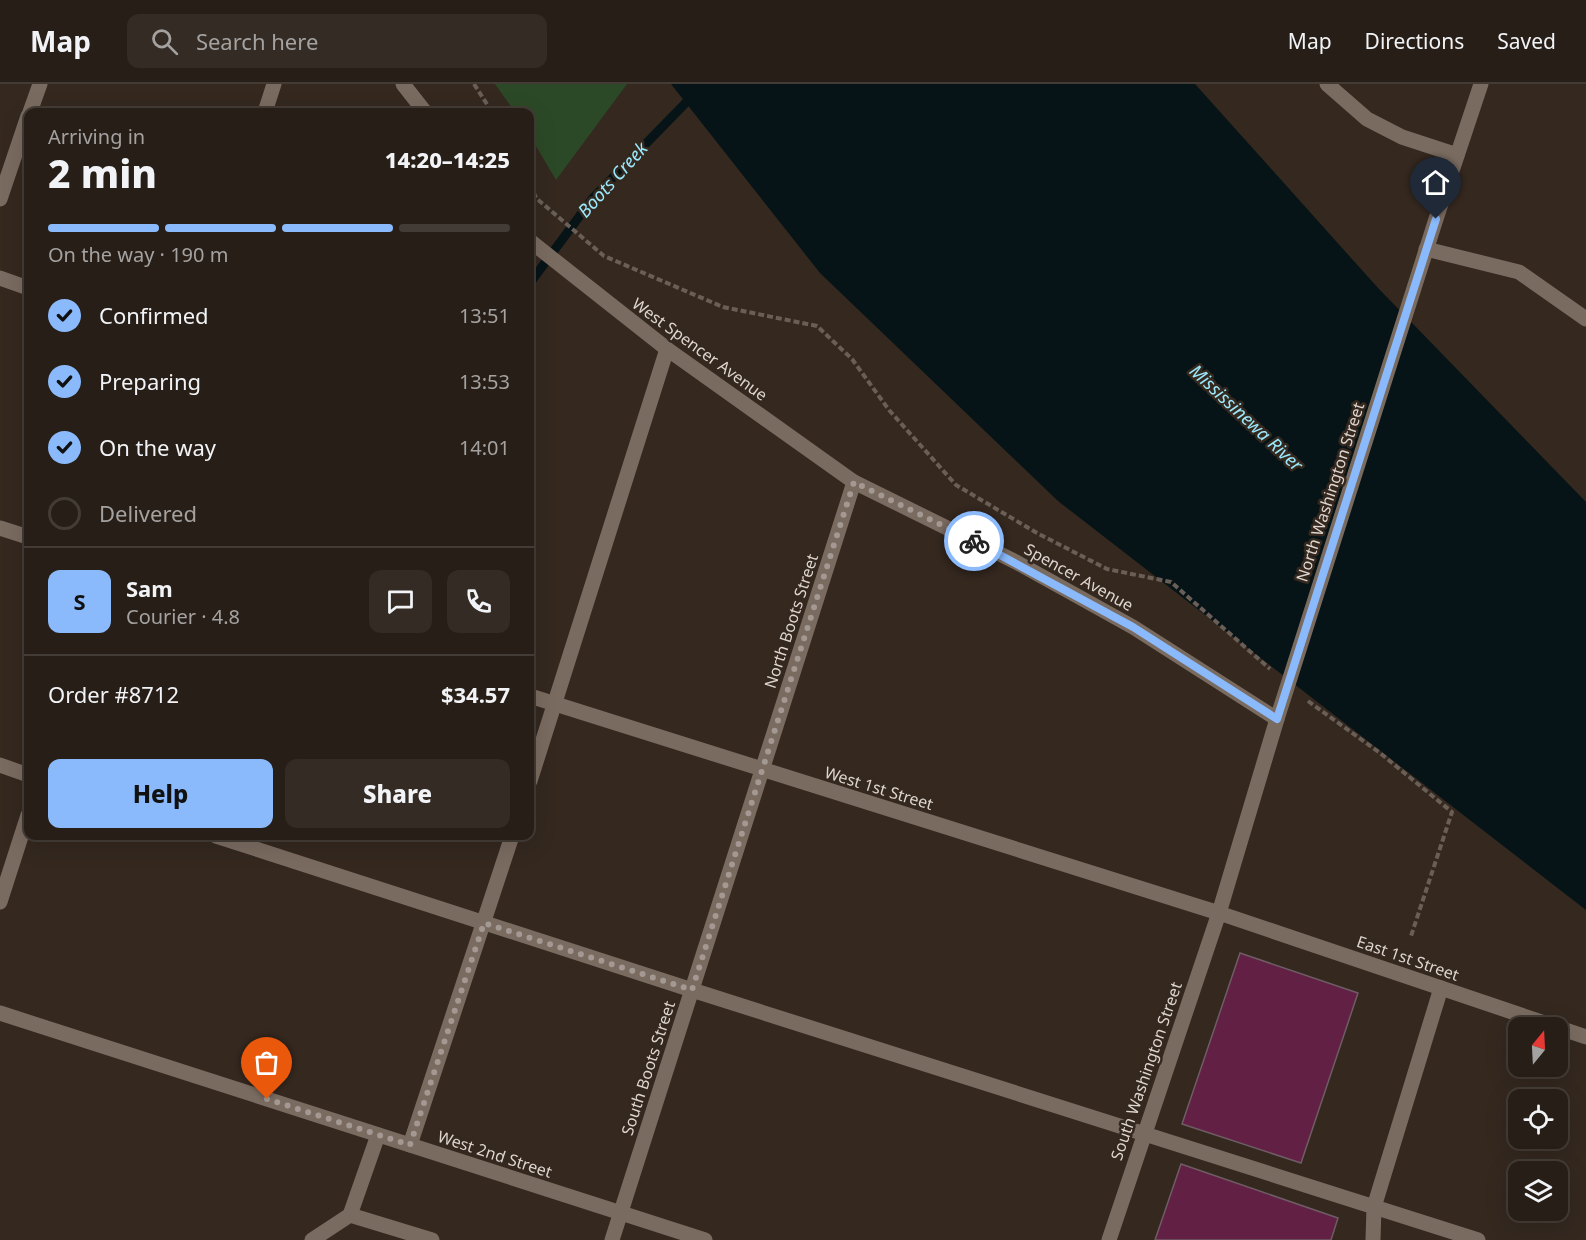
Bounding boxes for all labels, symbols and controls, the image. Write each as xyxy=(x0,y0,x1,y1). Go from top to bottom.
search box xyxy=(127,14,547,68)
text: Map xyxy=(30,22,91,60)
icon: search xyxy=(148,25,181,58)
text: Search here xyxy=(196,26,318,56)
text: Map xyxy=(1288,27,1332,55)
text: Directions xyxy=(1365,27,1464,55)
text: Saved xyxy=(1497,27,1556,55)
text: Arriving in xyxy=(48,123,145,150)
water label: Boots Creek xyxy=(572,136,653,222)
text: 14:20–14:25 xyxy=(385,144,510,174)
text: 2 min xyxy=(48,146,157,199)
pin xyxy=(1410,157,1461,219)
icon: home xyxy=(1419,166,1452,199)
text: On the way · 190 m xyxy=(48,241,228,268)
street label: West Spencer Avenue xyxy=(628,292,772,406)
icon: check xyxy=(48,299,81,332)
text: Confirmed xyxy=(99,300,209,330)
text: 13:51 xyxy=(459,302,510,329)
water label: Mississinewa River xyxy=(1185,358,1309,477)
icon: check xyxy=(48,365,81,398)
text: Preparing xyxy=(99,366,201,396)
text: 13:53 xyxy=(459,368,510,395)
street label: North Washington Street xyxy=(1291,399,1369,585)
icon: check xyxy=(48,431,81,464)
text: On the way xyxy=(99,432,216,462)
text: 14:01 xyxy=(459,434,510,461)
text: Delivered xyxy=(99,498,197,528)
courier xyxy=(944,511,1004,571)
icon: bike xyxy=(958,525,991,558)
street label: Spencer Avenue xyxy=(1021,538,1137,616)
street label: North Boots Street xyxy=(759,551,823,691)
button: chat xyxy=(369,570,432,633)
button: phone xyxy=(447,570,510,633)
text: Sam xyxy=(126,573,173,603)
text: S xyxy=(73,586,86,616)
text: Courier · 4.8 xyxy=(126,603,240,630)
text: Order #8712 xyxy=(48,679,179,709)
text: $34.57 xyxy=(441,679,510,709)
button: Help xyxy=(48,759,273,828)
button: Share xyxy=(285,759,510,828)
street label: West 1st Street xyxy=(822,761,936,815)
street label: East 1st Street xyxy=(1354,930,1462,986)
street label: South Washington Street xyxy=(1105,979,1187,1163)
street label: South Boots Street xyxy=(616,998,680,1138)
north arrow xyxy=(1508,1017,1568,1077)
map controls xyxy=(1508,1017,1568,1221)
pin xyxy=(241,1037,292,1099)
icon: bag xyxy=(250,1046,283,1079)
button: locate xyxy=(1508,1089,1568,1149)
street label: West 2nd Street xyxy=(435,1125,555,1183)
button: layers xyxy=(1508,1161,1568,1221)

